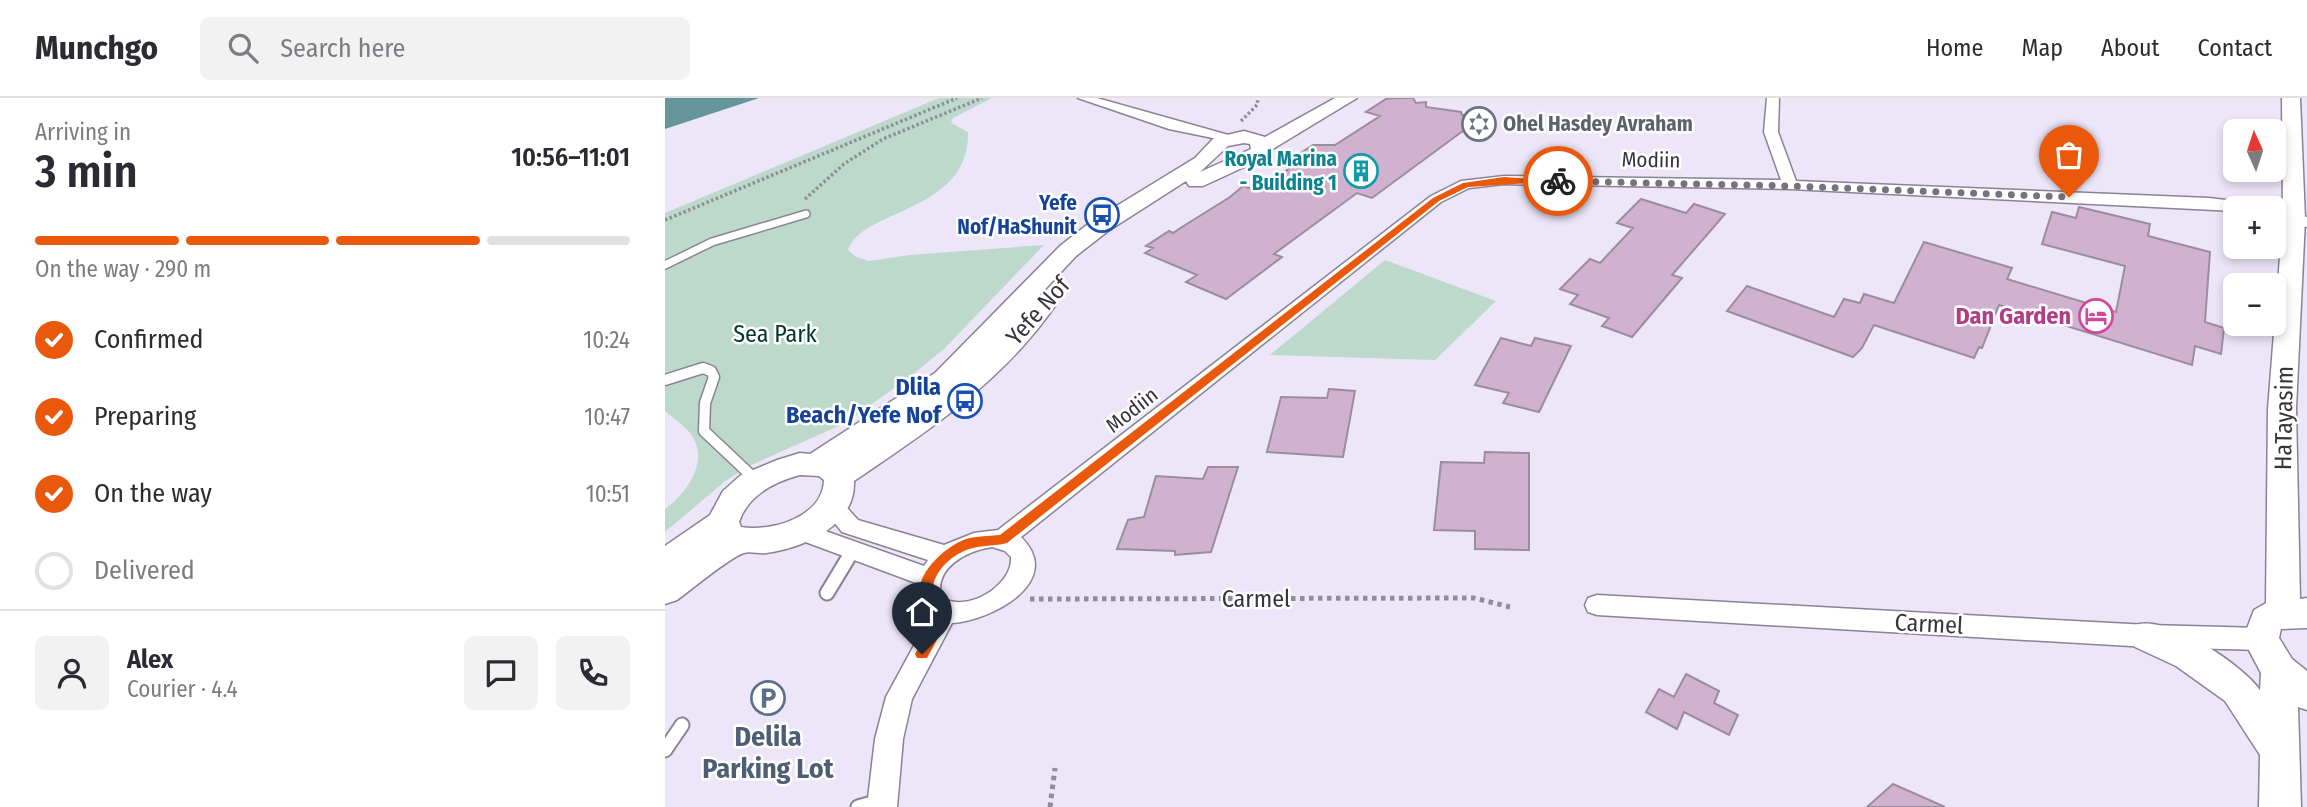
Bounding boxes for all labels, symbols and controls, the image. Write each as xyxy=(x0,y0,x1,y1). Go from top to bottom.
search box xyxy=(200,17,690,80)
text: Munchgo xyxy=(35,28,158,68)
icon: search xyxy=(224,29,262,67)
text: Search here xyxy=(280,33,405,64)
text: Home xyxy=(1926,34,1983,62)
text: Map xyxy=(2021,34,2063,62)
text: About xyxy=(2101,34,2159,62)
text: Contact xyxy=(2197,34,2272,62)
synagogue icon: Ohel Hasdey Avraham xyxy=(1460,105,1498,143)
place label: Ohel Hasdey Avraham xyxy=(1503,111,1693,137)
text: Arriving in xyxy=(35,118,131,146)
north arrow xyxy=(2223,119,2285,182)
map controls xyxy=(2223,119,2286,336)
pin xyxy=(2039,125,2099,197)
icon: bag xyxy=(2050,136,2088,174)
text: 10:56–11:01 xyxy=(511,142,630,173)
text: 3 min xyxy=(35,144,138,199)
place label: Royal Marina - Building 1 xyxy=(1224,146,1337,196)
courier xyxy=(1523,146,1593,216)
street label: Modiin xyxy=(1621,146,1681,174)
building icon: Royal Marina - Building 1 xyxy=(1342,152,1380,190)
icon: bike xyxy=(1539,162,1577,200)
place label: Yefe Nof/HaShunit xyxy=(957,190,1078,240)
bus stop icon: Yefe Nof/HaShunit xyxy=(1083,196,1121,234)
button: + xyxy=(2223,196,2286,259)
text: On the way · 290 m xyxy=(35,255,211,283)
street label: Yefe Nof xyxy=(1000,270,1077,351)
button: − xyxy=(2223,273,2286,336)
hotel icon: Dan Garden xyxy=(2077,297,2115,335)
place label: Dan Garden xyxy=(1955,302,2071,330)
park label: Sea Park xyxy=(733,320,818,348)
icon: check xyxy=(35,321,73,359)
text: Confirmed xyxy=(94,324,204,355)
text: 10:24 xyxy=(583,326,630,354)
street label: HaTayasim xyxy=(2269,366,2299,470)
place label: Dlila Beach/Yefe Nof xyxy=(786,373,943,429)
bus stop icon: Dlila Beach/Yefe Nof xyxy=(946,382,984,420)
street label: Modiin xyxy=(1101,382,1163,438)
icon: check xyxy=(35,398,73,436)
text: Preparing xyxy=(94,401,196,432)
text: 10:47 xyxy=(584,403,630,431)
icon: check xyxy=(35,475,73,513)
text: On the way xyxy=(94,478,212,509)
text: 10:51 xyxy=(586,480,630,508)
text: Delivered xyxy=(94,555,195,586)
pin xyxy=(892,582,952,654)
street label: Carmel xyxy=(1222,585,1290,613)
icon: home xyxy=(903,593,941,631)
street label: Carmel xyxy=(1894,608,1964,640)
button: person xyxy=(35,636,109,710)
button: chat xyxy=(464,636,538,710)
button: phone xyxy=(556,636,630,710)
text: Alex xyxy=(127,644,173,675)
text: Courier · 4.4 xyxy=(127,675,238,703)
parking icon: Delila Parking Lot xyxy=(749,679,787,717)
place label: Delila Parking Lot xyxy=(702,720,835,785)

